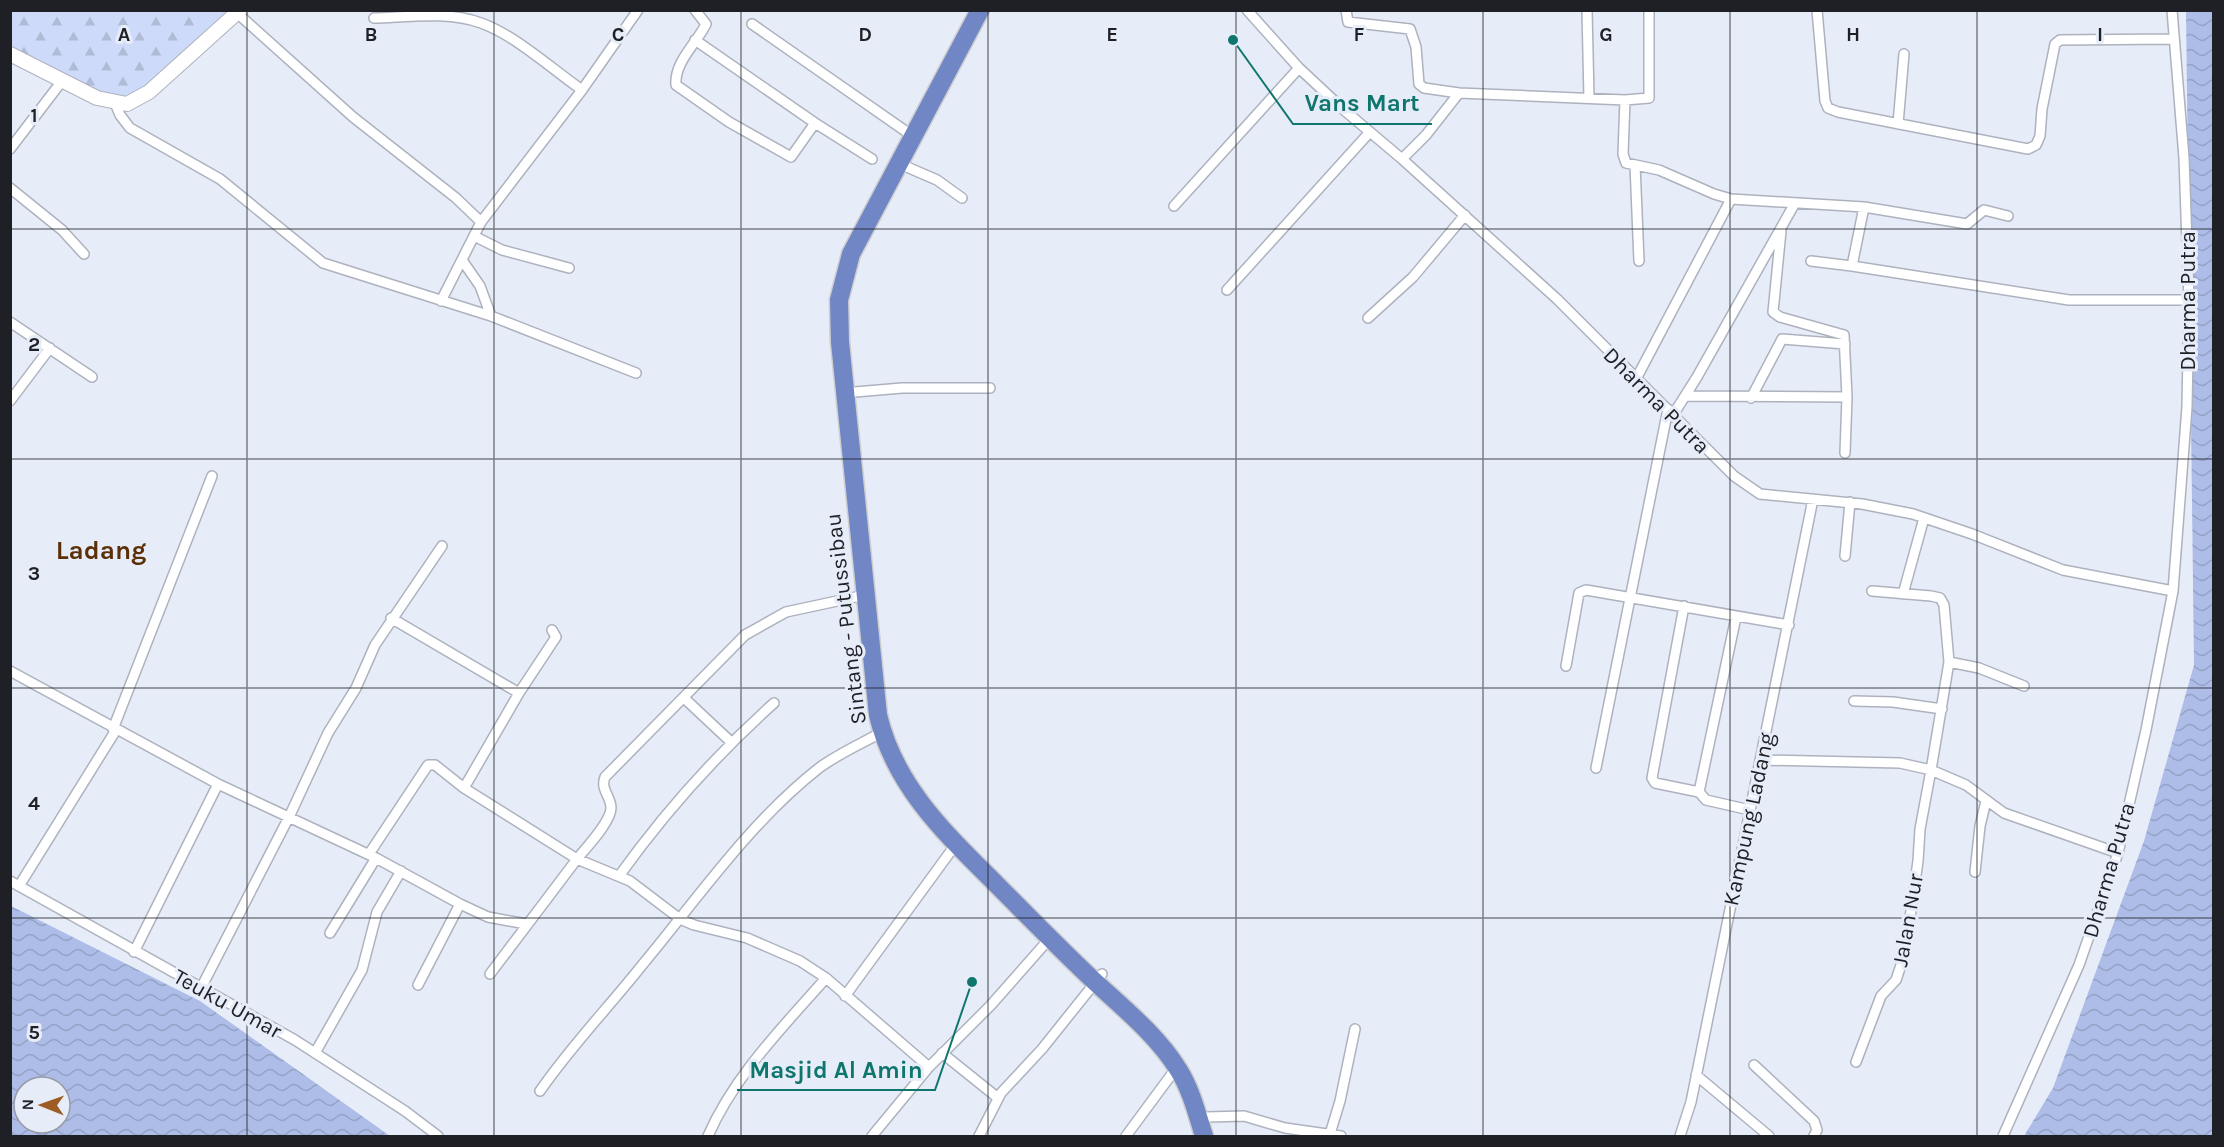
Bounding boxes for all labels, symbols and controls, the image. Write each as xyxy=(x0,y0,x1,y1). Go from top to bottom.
text: A xyxy=(118,23,131,46)
text: B xyxy=(365,23,377,46)
text: C xyxy=(612,23,624,46)
text: D xyxy=(858,23,872,46)
text: E xyxy=(1106,23,1118,46)
text: F xyxy=(1354,23,1365,46)
text: G xyxy=(1599,23,1613,46)
text: H xyxy=(1846,23,1860,46)
text: I xyxy=(2097,23,2103,46)
callout: Vans Mart xyxy=(1293,82,1432,124)
text: Vans Mart xyxy=(1304,89,1420,117)
text: 1 xyxy=(30,104,38,127)
street label: Dharma Putra xyxy=(2175,231,2201,371)
text: 2 xyxy=(28,333,40,356)
street label: Dharma Putra xyxy=(1598,342,1715,459)
street label: Sintang - Putussibau xyxy=(820,512,872,726)
district label: Ladang xyxy=(56,535,146,566)
text: 3 xyxy=(28,562,40,585)
street label: Kampung Ladang xyxy=(1718,730,1780,908)
text: 4 xyxy=(28,792,40,815)
street label: Dharma Putra xyxy=(2077,800,2141,941)
street label: Jalan Nur xyxy=(1887,872,1929,969)
street label: Teuku Umar xyxy=(169,963,286,1044)
text: 5 xyxy=(28,1021,40,1044)
callout: Masjid Al Amin xyxy=(737,1048,935,1090)
text: Masjid Al Amin xyxy=(749,1056,923,1084)
north arrow xyxy=(12,1075,72,1135)
text: N xyxy=(18,1099,37,1111)

